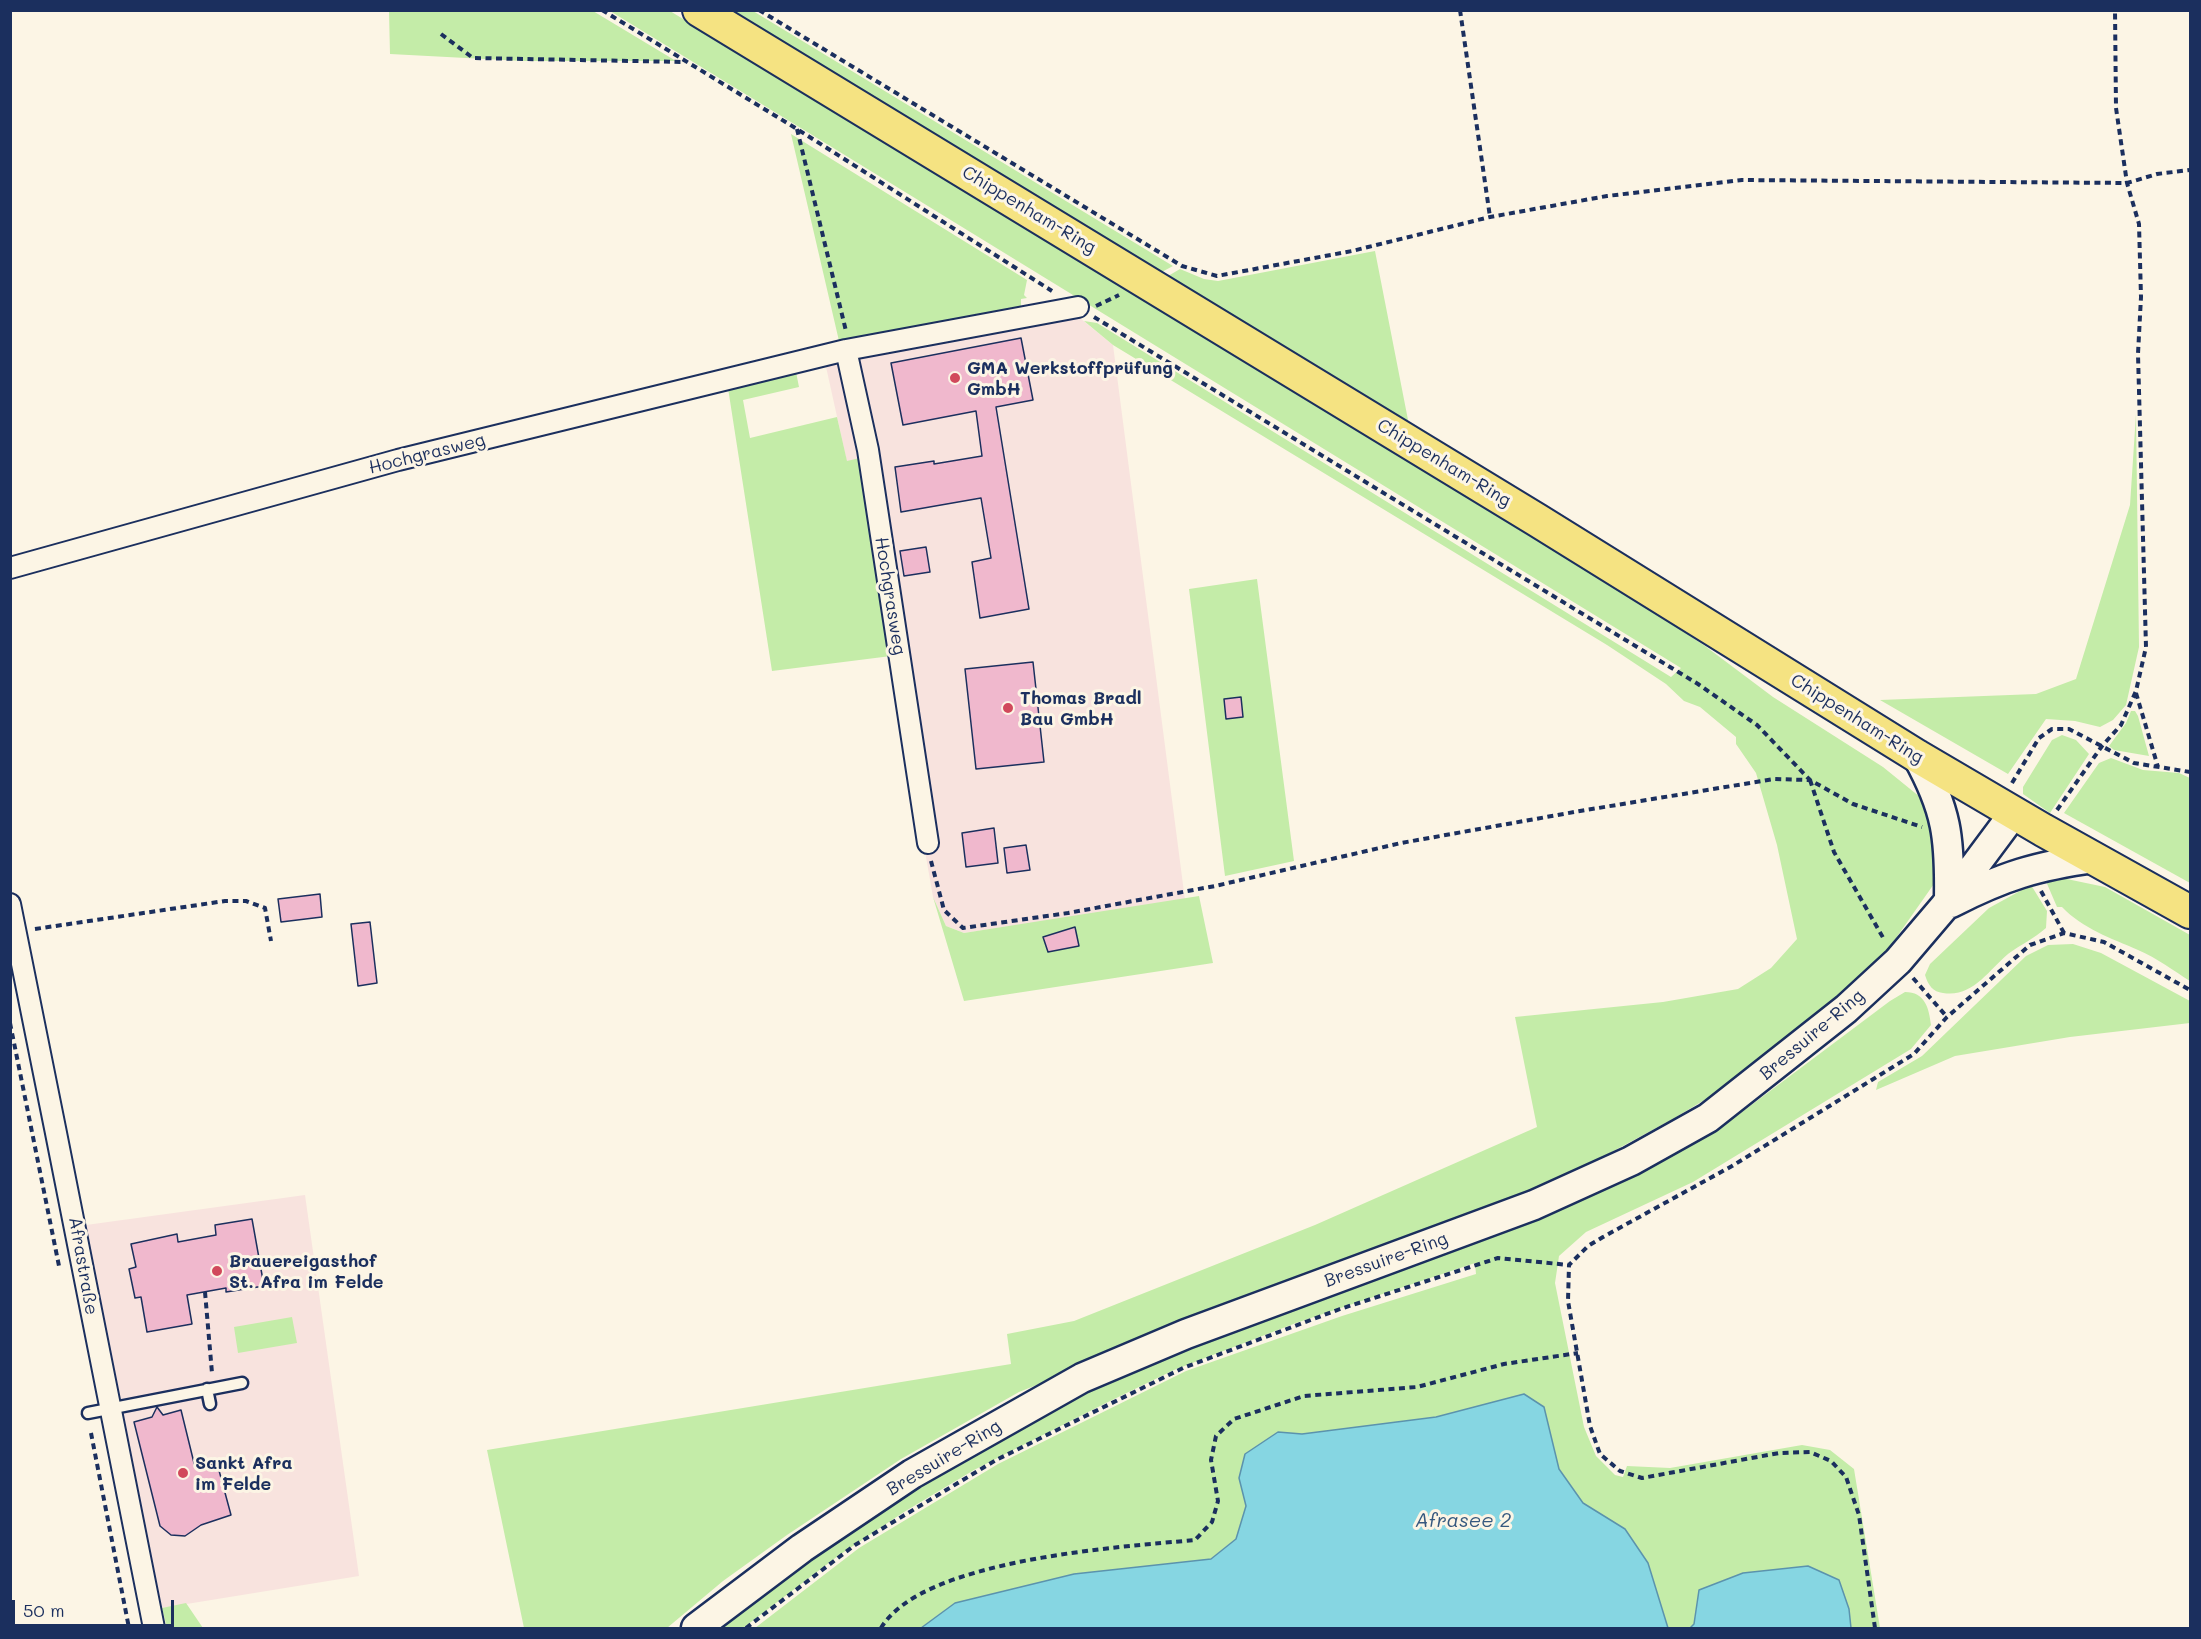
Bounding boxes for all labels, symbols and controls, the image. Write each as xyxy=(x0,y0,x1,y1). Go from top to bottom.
street label: Chippenham-Ring xyxy=(958,161,1100,259)
place label: GMA Werkstoffprüfung GmbH xyxy=(967,357,1173,400)
marker: GMA Werkstoffprüfung GmbH xyxy=(948,371,962,385)
street label: Chippenham-Ring xyxy=(1373,414,1515,512)
street label: Hochgrasweg xyxy=(367,429,487,479)
street label: Hochgrasweg xyxy=(870,535,910,657)
street label: Chippenham-Ring xyxy=(1787,669,1927,769)
place label: Thomas Bradl Bau GmbH xyxy=(1020,687,1142,730)
marker: Thomas Bradl Bau GmbH xyxy=(1001,701,1015,715)
street label: Bressuire-Ring xyxy=(1755,985,1869,1085)
street label: Afrastraße xyxy=(64,1215,102,1317)
street label: Bressuire-Ring xyxy=(1321,1228,1451,1292)
place label: Brauereigasthof St. Afra im Felde xyxy=(229,1250,384,1292)
marker: Brauereigasthof St. Afra im Felde xyxy=(210,1264,224,1278)
street label: Bressuire-Ring xyxy=(883,1415,1005,1501)
place label: Sankt Afra im Felde xyxy=(195,1452,293,1494)
marker: Sankt Afra im Felde xyxy=(176,1466,190,1480)
water label: Afrasee 2 xyxy=(1415,1509,1511,1533)
scale bar xyxy=(15,1588,177,1626)
text: 50 m xyxy=(23,1598,65,1622)

